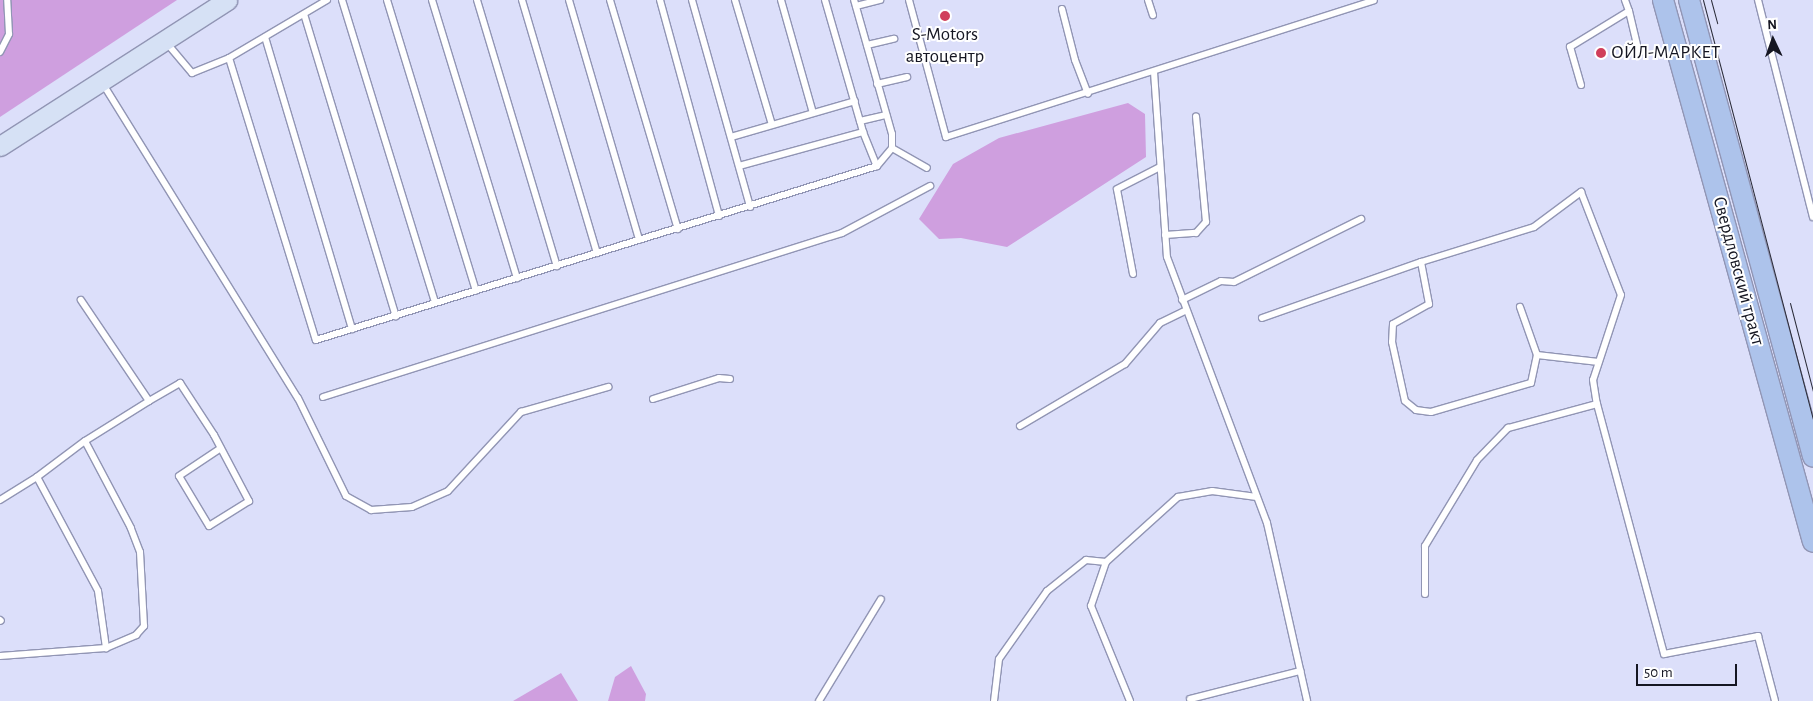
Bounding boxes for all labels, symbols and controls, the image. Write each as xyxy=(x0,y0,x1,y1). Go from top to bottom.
marker: S-Motors автоцентр xyxy=(939,10,951,22)
north arrow xyxy=(1748,15,1798,65)
text: N xyxy=(1767,18,1777,32)
place label: S-Motors автоцентр xyxy=(906,24,984,68)
place label: ОЙЛ-МАРКЕТ xyxy=(1611,42,1720,64)
marker: ОЙЛ-МАРКЕТ xyxy=(1595,47,1607,59)
street label: Свердловский тракт xyxy=(1707,194,1769,348)
scale bar xyxy=(1638,654,1739,686)
text: 50 m xyxy=(1644,665,1673,680)

